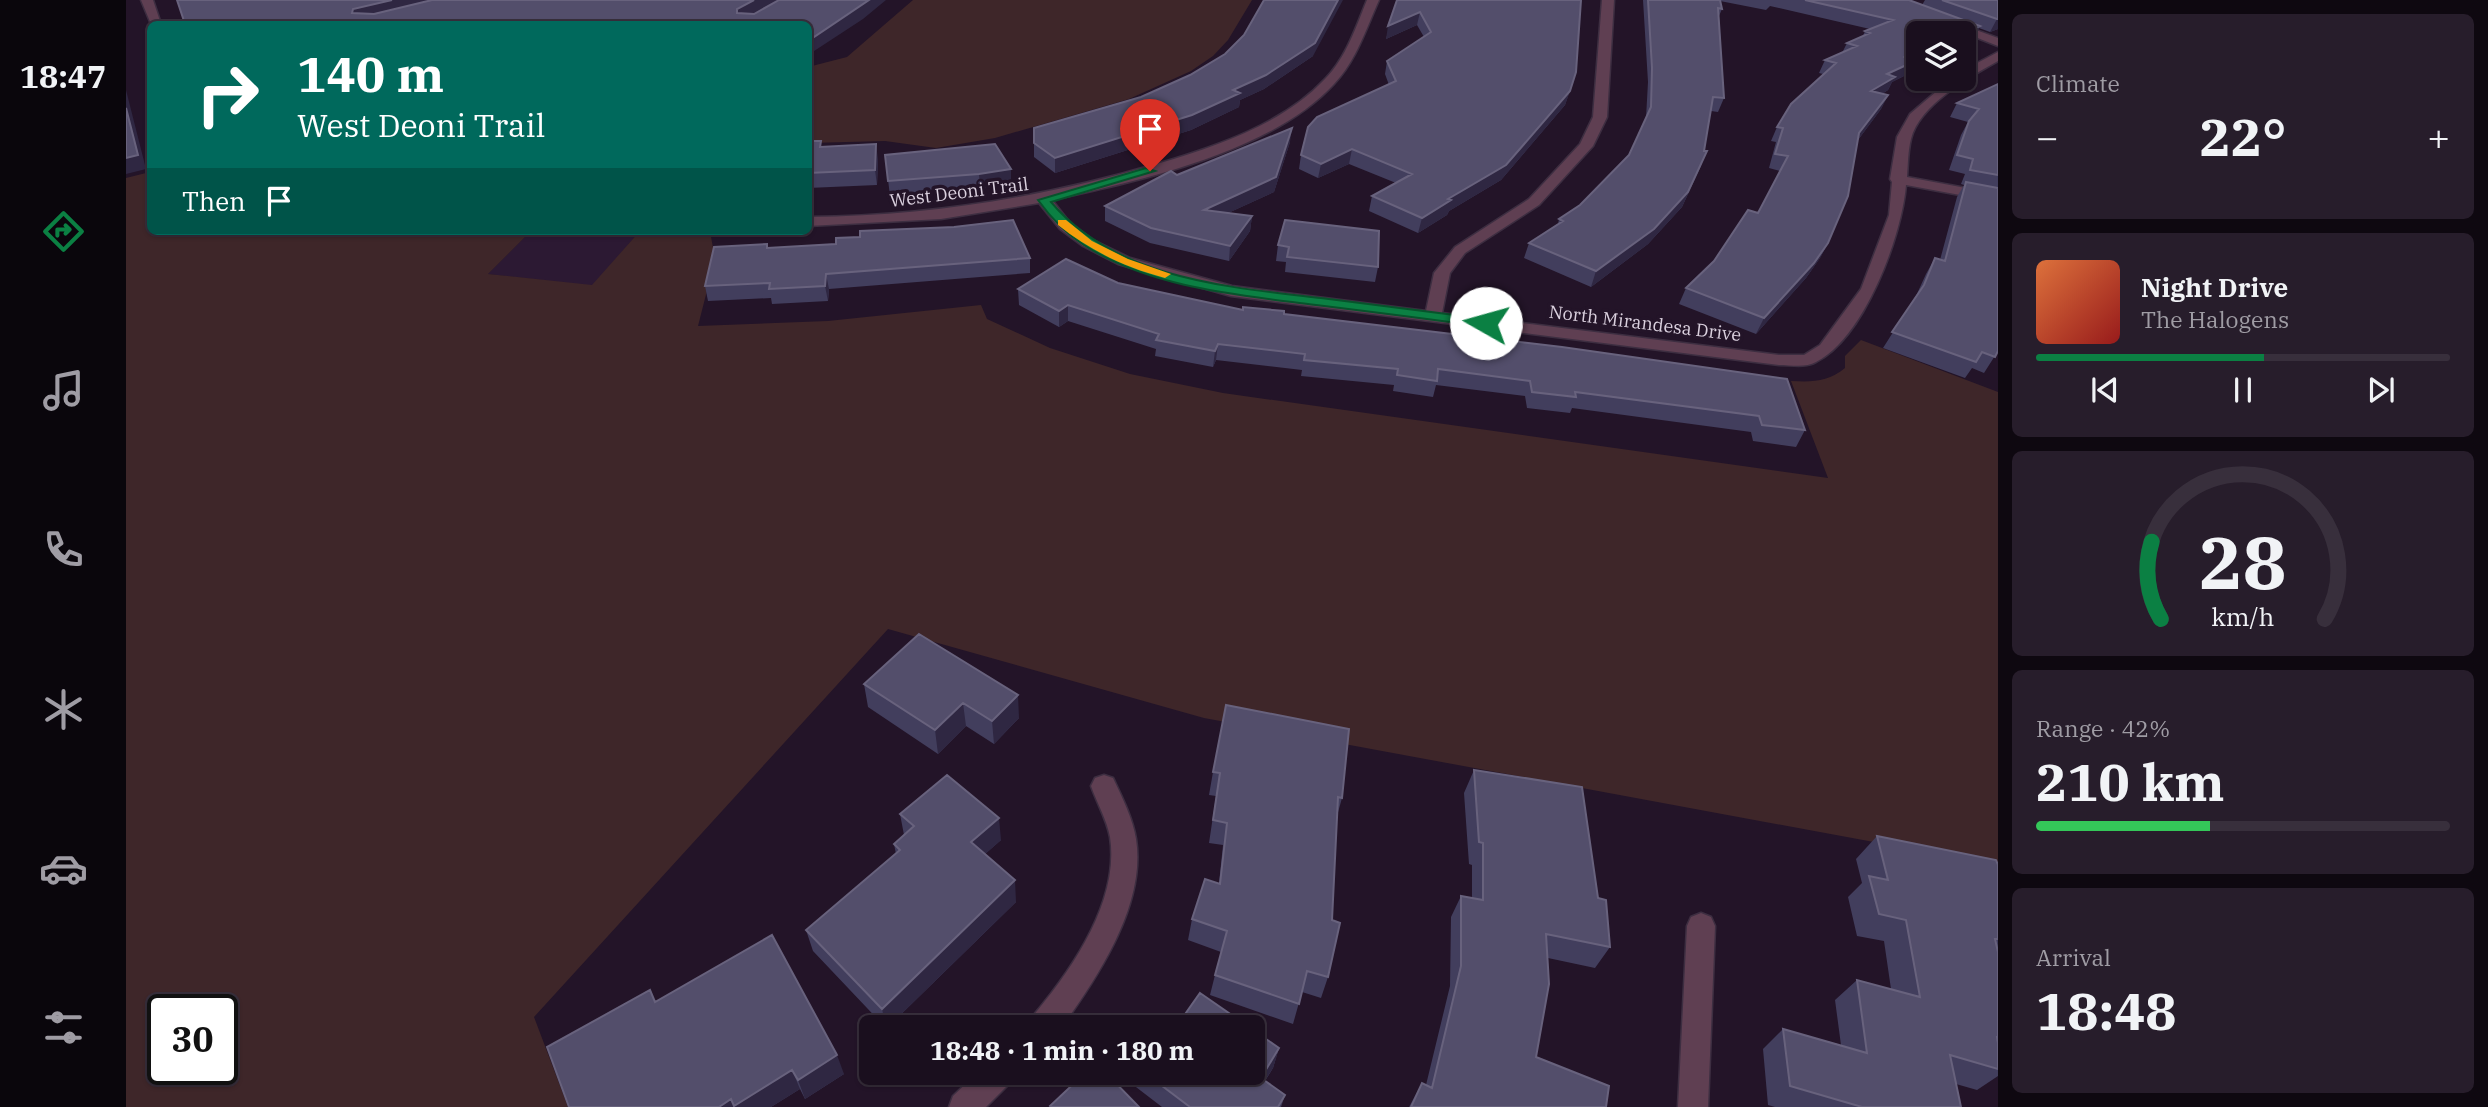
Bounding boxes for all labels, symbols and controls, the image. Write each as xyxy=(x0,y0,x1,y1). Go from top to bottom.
map controls xyxy=(1906,21,1976,91)
button: layers xyxy=(1906,21,1976,91)
text: 140 m xyxy=(297,42,444,105)
icon: right xyxy=(182,49,273,140)
text: 18:47 xyxy=(20,55,106,97)
text: Climate xyxy=(2036,68,2120,98)
pin xyxy=(1120,99,1180,171)
text: 22° xyxy=(2200,103,2286,170)
text: West Deoni Trail xyxy=(297,104,545,146)
icon: arrive xyxy=(1131,110,1169,148)
text: − xyxy=(2036,112,2059,161)
text: + xyxy=(2427,112,2450,161)
street label: West Deoni Trail xyxy=(888,172,1030,212)
icon: arrive xyxy=(260,182,298,220)
text: Then xyxy=(182,184,246,218)
icon: directions xyxy=(39,207,88,256)
text: Night Drive xyxy=(2141,270,2288,304)
position arrow xyxy=(1449,286,1523,360)
street label: North Mirandesa Drive xyxy=(1548,300,1742,346)
text: The Halogens xyxy=(2141,304,2289,334)
icon: music xyxy=(39,366,88,415)
icon: previous xyxy=(2086,371,2124,409)
icon: pause xyxy=(2224,371,2262,409)
icon: next xyxy=(2362,371,2400,409)
text: 28 xyxy=(2199,515,2287,610)
icon: phone xyxy=(39,525,88,574)
text: km/h xyxy=(2211,600,2275,633)
icon: climate xyxy=(39,685,88,734)
text: Range · 42% xyxy=(2036,713,2170,743)
text: 210 km xyxy=(2036,748,2225,815)
icon: car xyxy=(39,844,88,893)
text: Arrival xyxy=(2036,942,2111,972)
text: 18:48 xyxy=(2036,977,2177,1044)
speed limit sign: 30 xyxy=(147,994,238,1085)
icon: filters xyxy=(39,1003,88,1052)
text: 18:48 · 1 min · 180 m xyxy=(930,1033,1194,1067)

